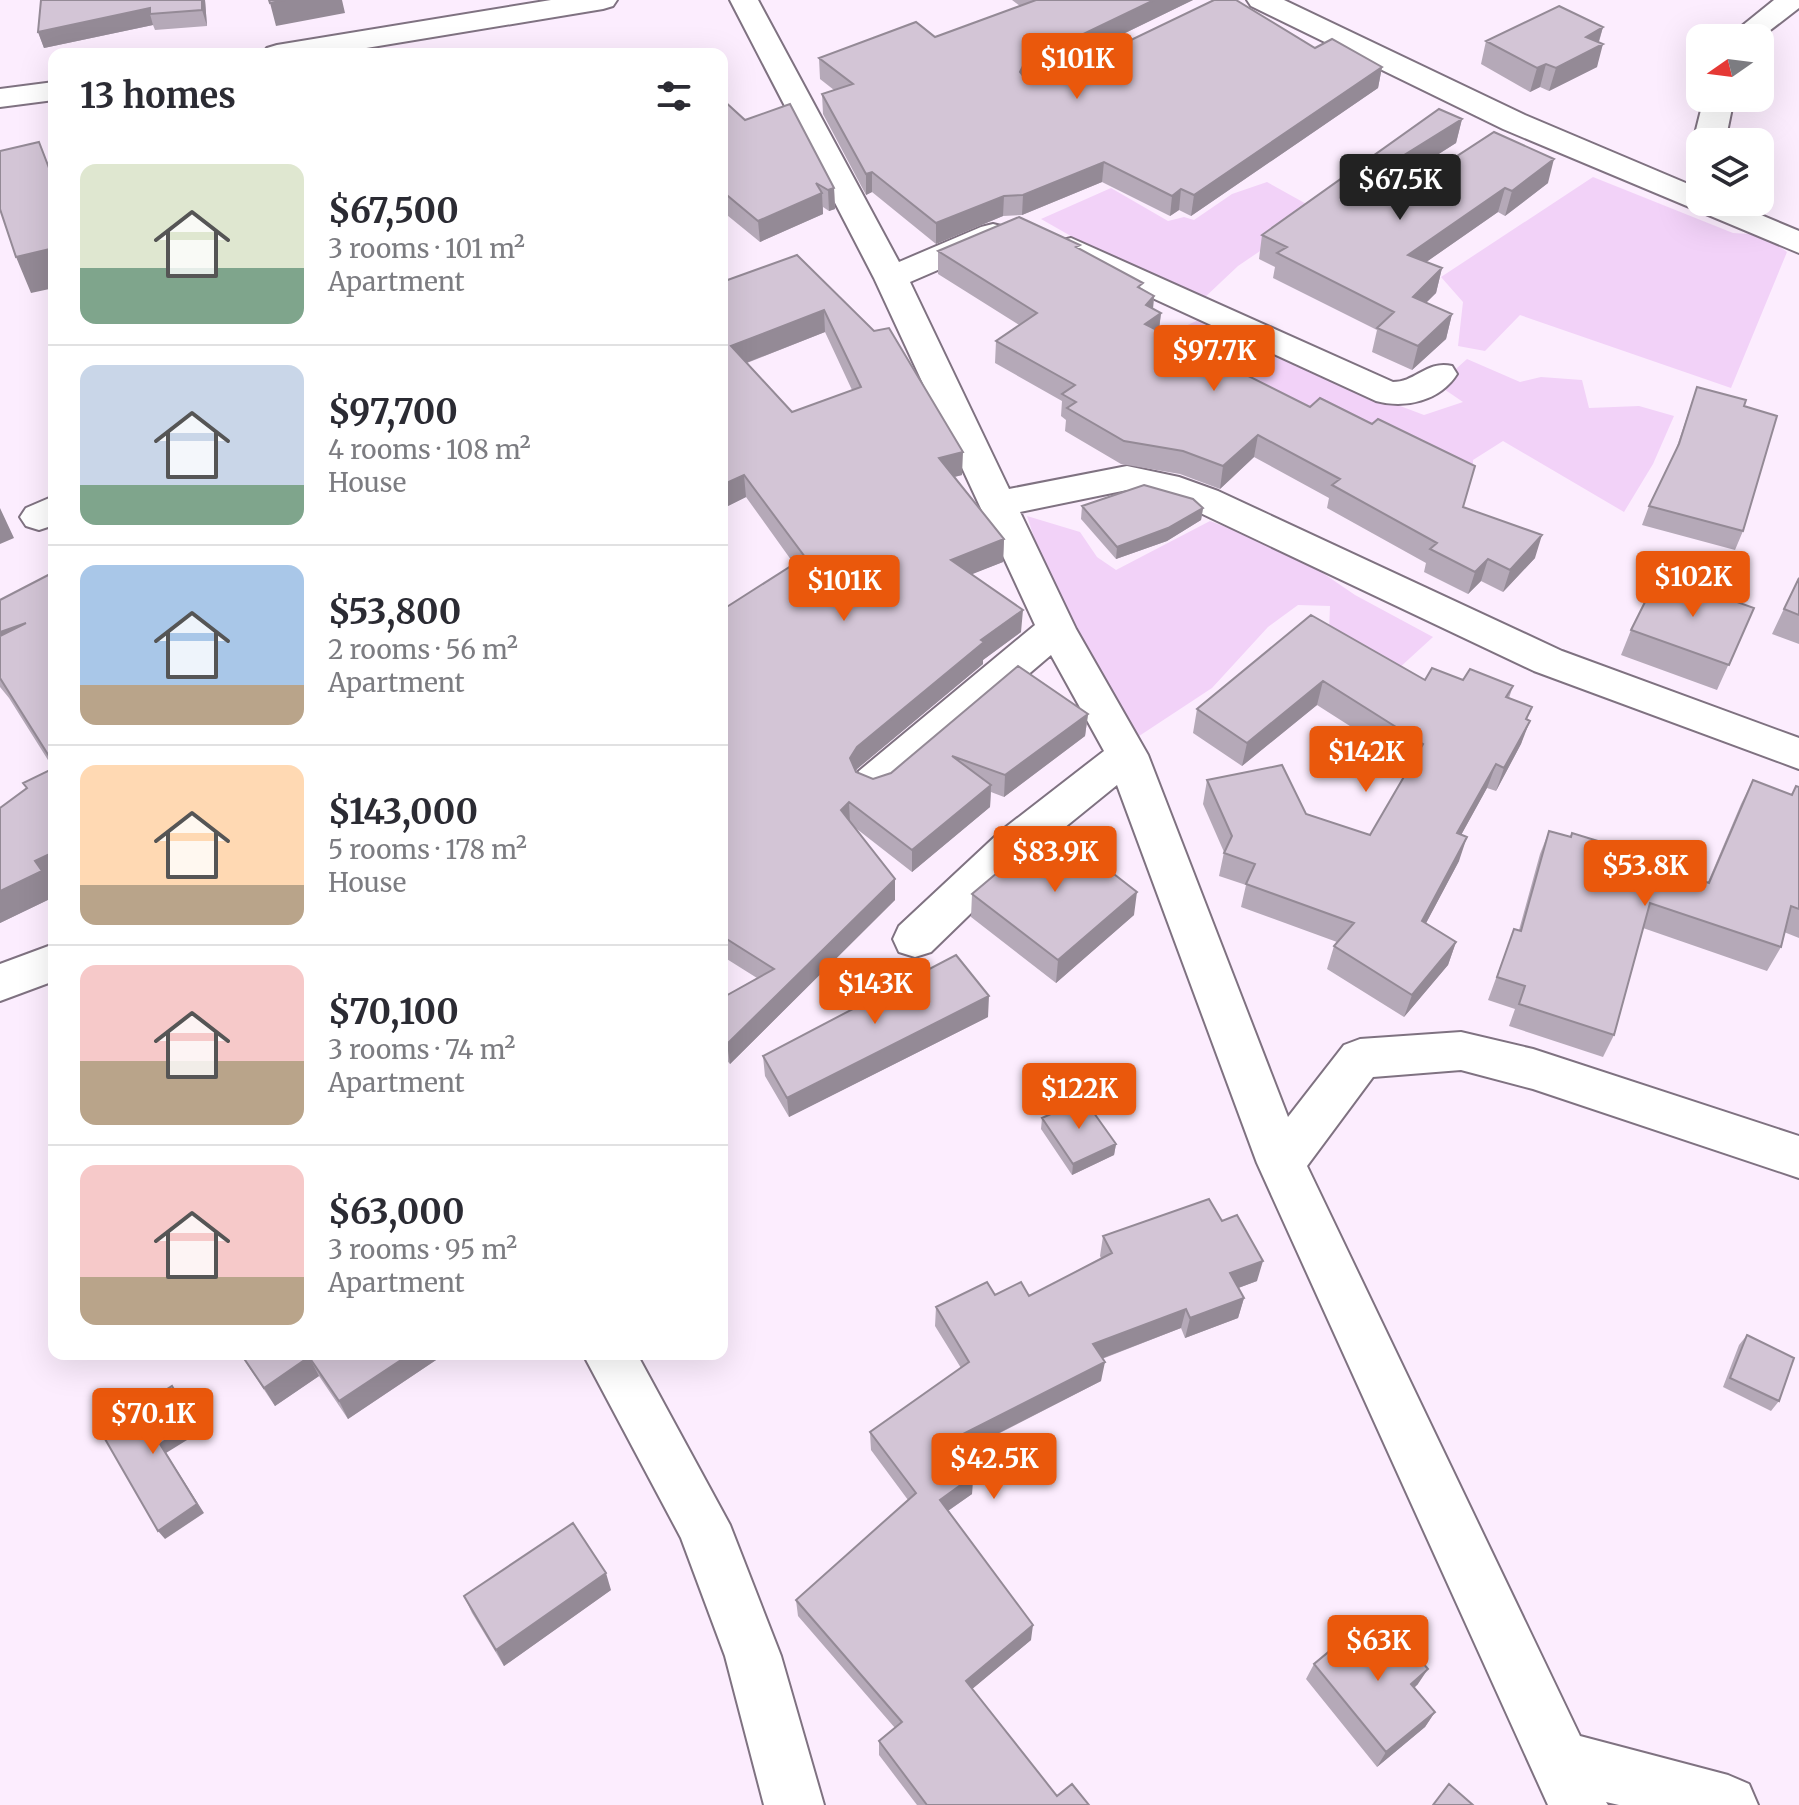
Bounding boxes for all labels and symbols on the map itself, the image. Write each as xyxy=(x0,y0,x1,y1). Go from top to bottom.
north arrow xyxy=(1686,24,1774,112)
pin: $101K xyxy=(1021,33,1133,101)
pin: $67.5K xyxy=(1335,154,1465,222)
pin: $97.7K xyxy=(1149,325,1279,393)
pin: $102K xyxy=(1637,551,1749,619)
pin: $101K xyxy=(788,555,900,623)
pin: $142K xyxy=(1310,726,1422,794)
pin: $83.9K xyxy=(990,826,1120,894)
pin: $53.8K xyxy=(1580,840,1710,908)
pin: $143K xyxy=(819,958,931,1026)
pin: $122K xyxy=(1023,1063,1135,1131)
pin: $70.1K xyxy=(88,1388,218,1456)
pin: $42.5K xyxy=(929,1433,1059,1501)
pin: $63K xyxy=(1331,1615,1425,1683)

